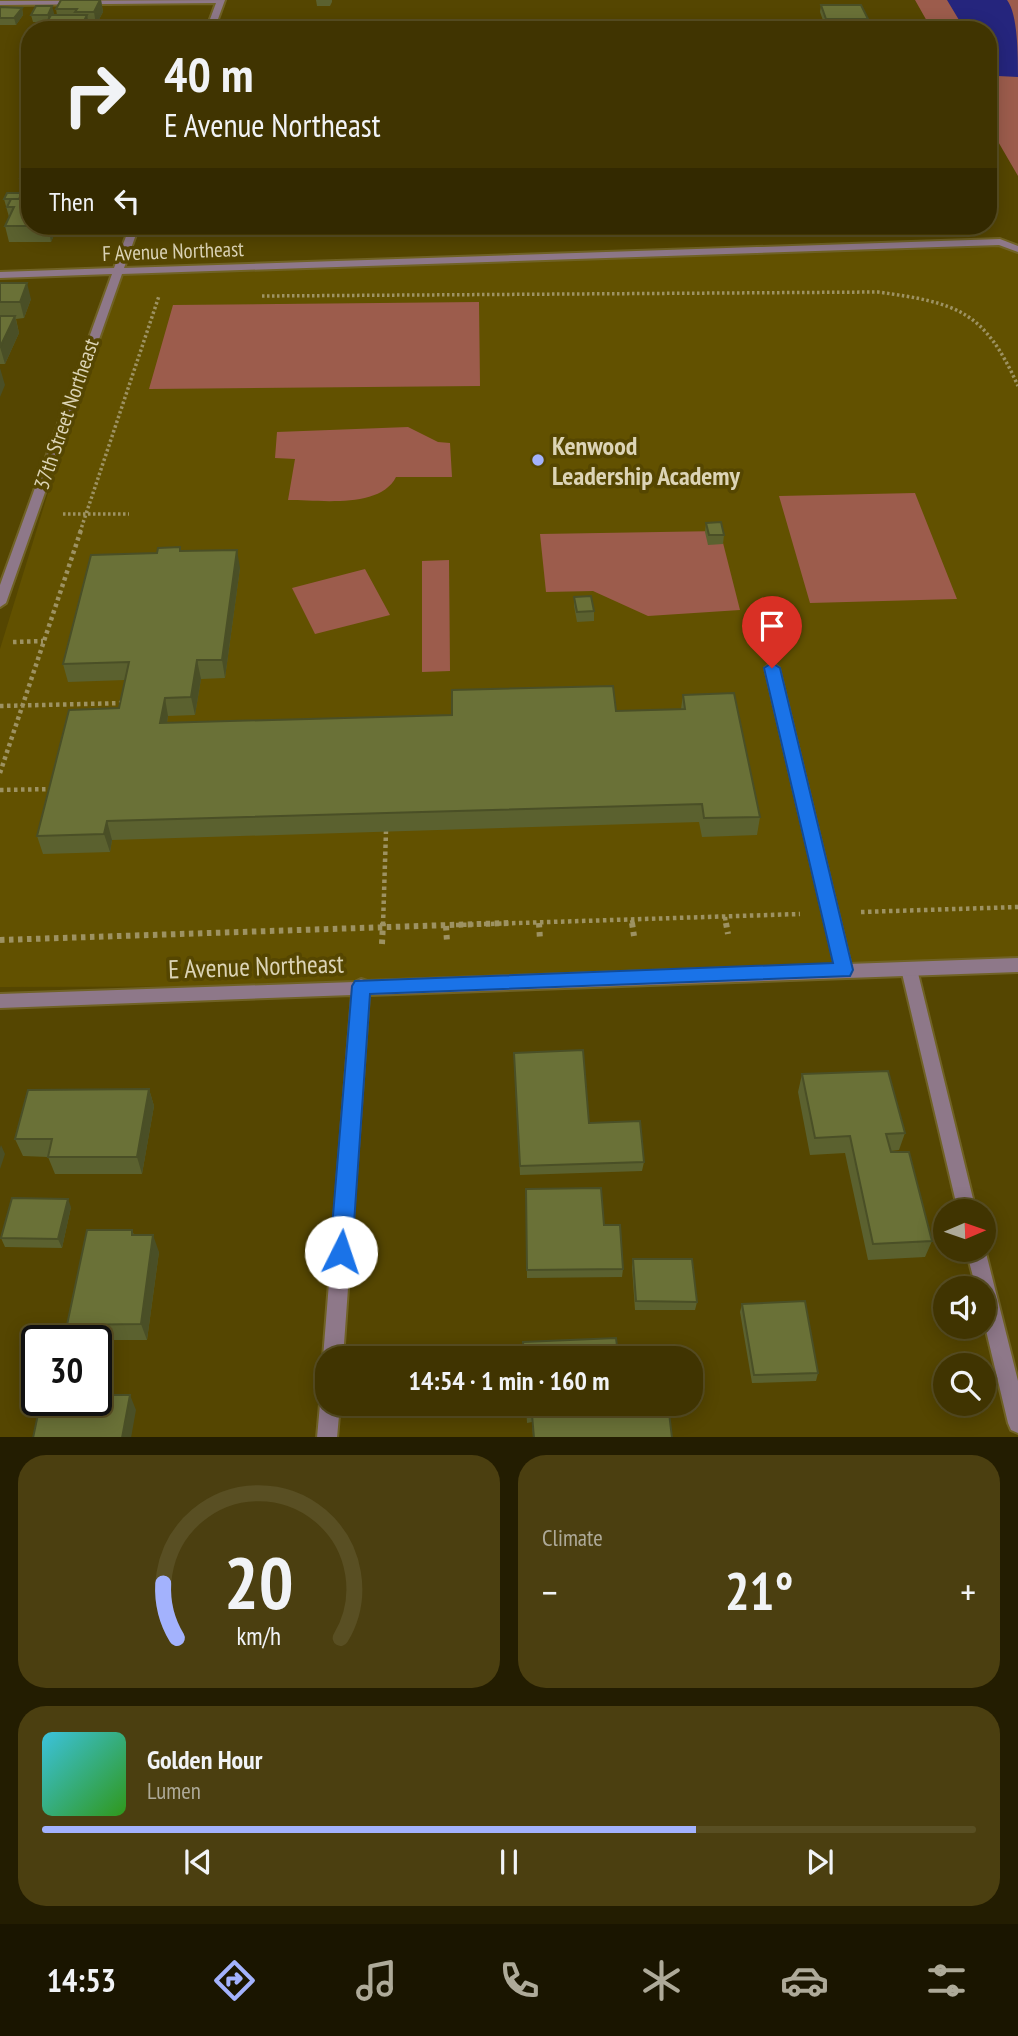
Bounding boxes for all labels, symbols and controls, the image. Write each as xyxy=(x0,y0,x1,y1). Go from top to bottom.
text: 40 m xyxy=(164,42,253,106)
icon: right xyxy=(49,49,140,140)
text: E Avenue Northeast xyxy=(164,104,380,146)
icon: left xyxy=(108,182,146,220)
text: Then xyxy=(49,185,94,218)
street label: F Avenue Northeast xyxy=(102,235,245,267)
street label: 37th Street Northeast xyxy=(28,335,105,493)
place label: Kenwood Leadership Academy xyxy=(552,429,741,492)
marker: Kenwood Leadership Academy xyxy=(530,452,546,468)
pin xyxy=(742,596,802,668)
icon: arrive xyxy=(753,607,791,645)
street label: E Avenue Northeast xyxy=(168,946,344,986)
north arrow xyxy=(933,1199,996,1262)
map controls xyxy=(933,1199,996,1416)
position arrow xyxy=(304,1215,378,1289)
button: sound xyxy=(933,1276,996,1339)
speed limit sign: 30 xyxy=(21,1325,112,1416)
button: search xyxy=(933,1353,996,1416)
text: 14:54 · 1 min · 160 m xyxy=(409,1364,609,1397)
text: Climate xyxy=(542,1523,603,1552)
text: 20 xyxy=(224,1534,294,1628)
text: 21° xyxy=(725,1557,793,1624)
text: − xyxy=(542,1567,558,1616)
text: + xyxy=(960,1567,976,1616)
text: km/h xyxy=(237,1619,281,1651)
text: Golden Hour xyxy=(147,1743,262,1776)
text: Lumen xyxy=(147,1776,201,1805)
icon: previous xyxy=(179,1843,217,1881)
icon: pause xyxy=(490,1843,528,1881)
icon: next xyxy=(801,1843,839,1881)
icon: directions xyxy=(210,1956,259,2005)
icon: music xyxy=(352,1956,401,2005)
icon: phone xyxy=(495,1956,544,2005)
icon: climate xyxy=(637,1956,686,2005)
icon: car xyxy=(780,1956,829,2005)
icon: filters xyxy=(922,1956,971,2005)
text: 14:53 xyxy=(47,1959,116,2001)

